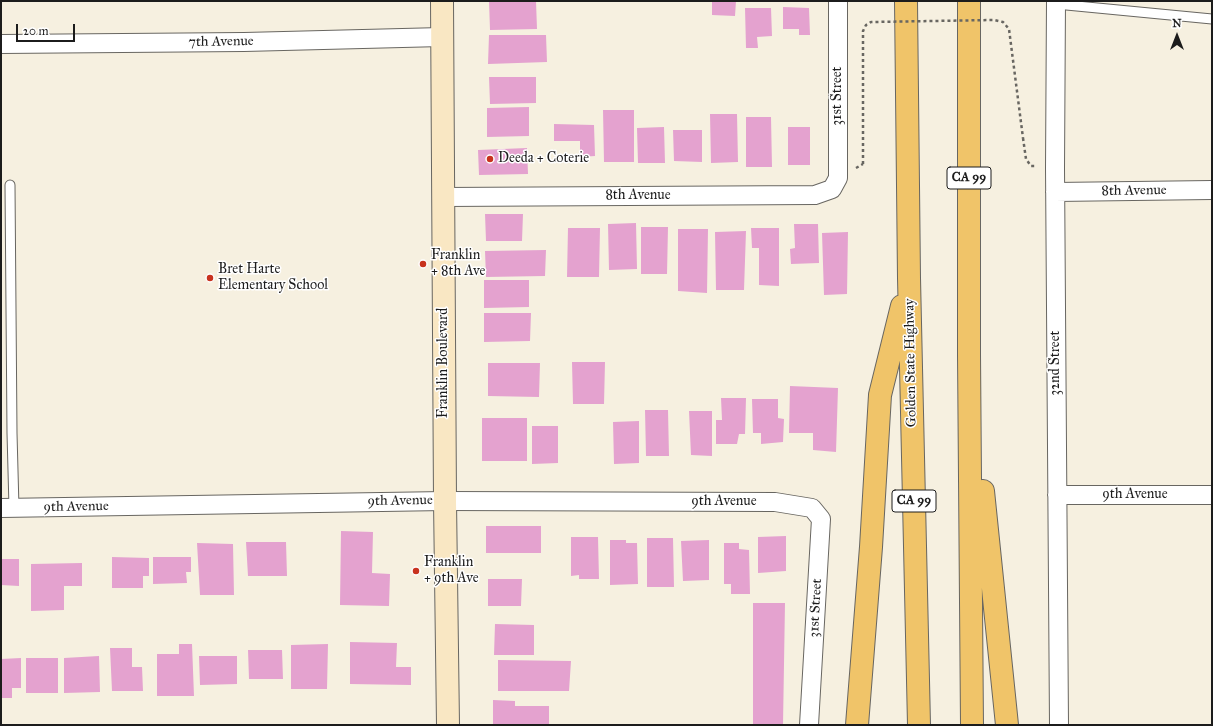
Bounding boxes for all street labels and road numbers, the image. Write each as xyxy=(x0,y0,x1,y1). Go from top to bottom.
street label: 7th Avenue xyxy=(188,33,254,51)
street label: 31st Street xyxy=(830,67,846,125)
road number: CA 99 xyxy=(947,167,991,189)
street label: 8th Avenue xyxy=(1101,182,1167,200)
street label: 8th Avenue xyxy=(605,188,671,204)
street label: Golden State Highway xyxy=(901,298,921,428)
street label: Franklin Boulevard xyxy=(436,308,452,418)
street label: 32nd Street xyxy=(1048,331,1064,395)
street label: 9th Avenue xyxy=(1102,487,1168,503)
road number: CA 99 xyxy=(892,490,936,512)
street label: 9th Avenue xyxy=(367,492,433,510)
street label: 9th Avenue xyxy=(691,494,757,510)
street label: 9th Avenue xyxy=(43,498,109,516)
street label: 31st Street xyxy=(806,578,826,638)

